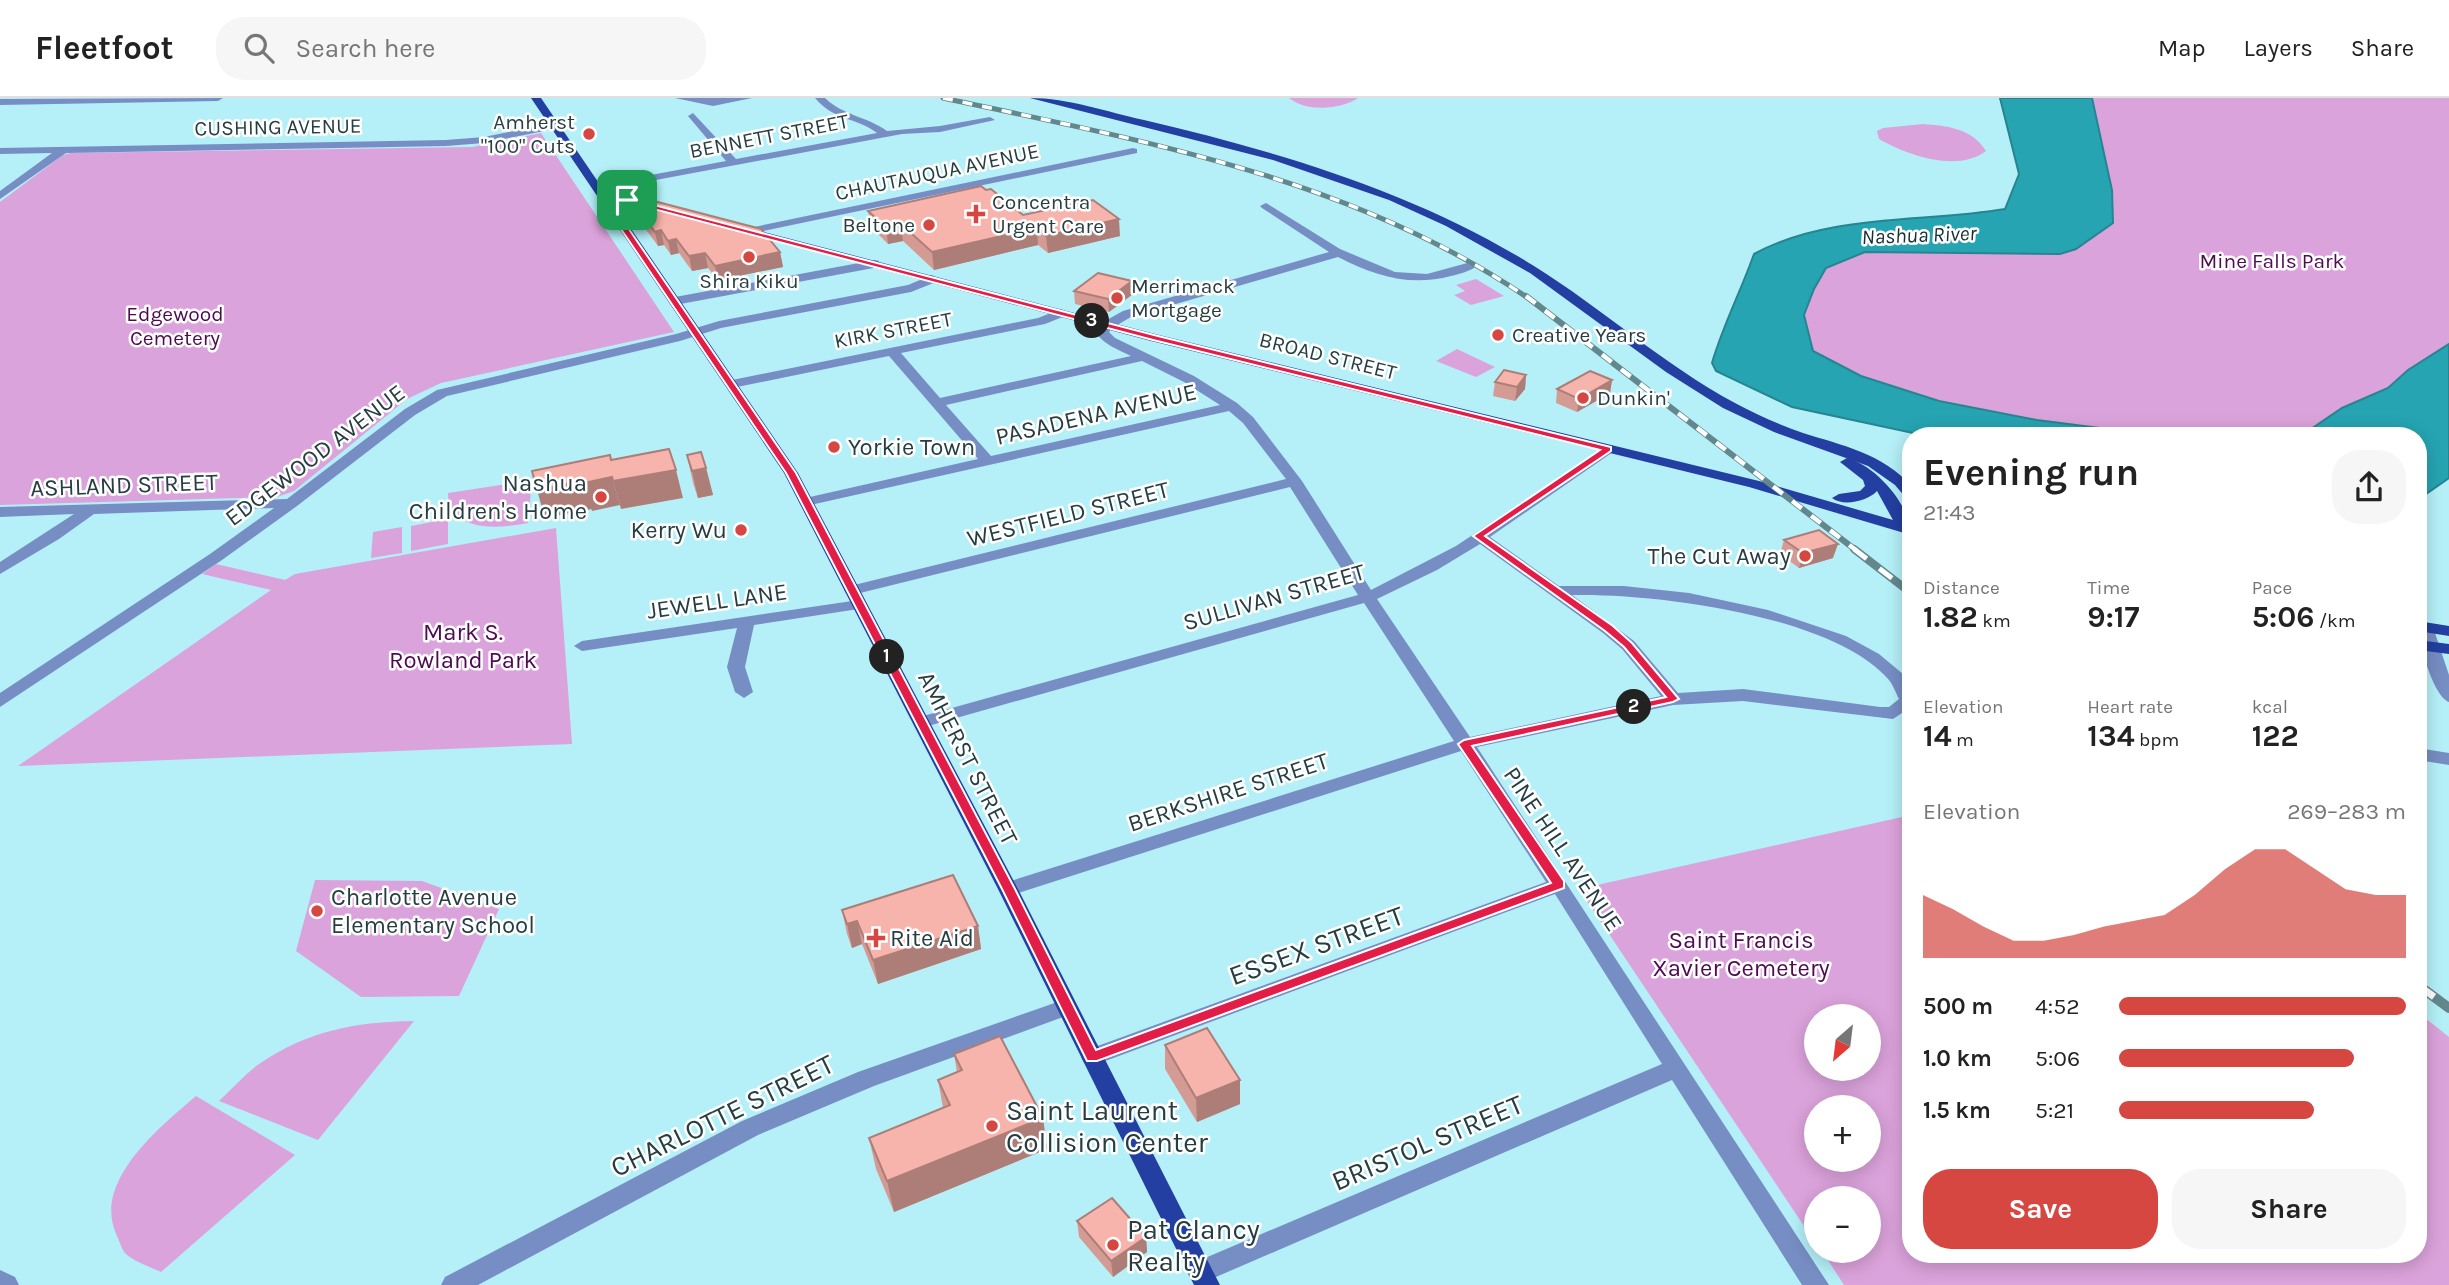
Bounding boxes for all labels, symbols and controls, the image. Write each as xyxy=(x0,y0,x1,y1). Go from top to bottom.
search box xyxy=(216,17,706,80)
text: Fleetfoot xyxy=(35,29,174,67)
icon: search xyxy=(240,29,278,67)
text: Search here xyxy=(296,33,435,64)
text: Map xyxy=(2158,34,2206,62)
text: Layers xyxy=(2244,34,2313,62)
text: Share xyxy=(2351,34,2414,62)
street label: BENNETT STREET xyxy=(687,109,851,163)
place label: Amherst "100" Cuts xyxy=(481,110,575,158)
street label: CUSHING AVENUE xyxy=(194,114,362,140)
marker: Amherst "100" Cuts xyxy=(581,126,597,142)
street label: CHAUTAUQUA AVENUE xyxy=(833,139,1041,205)
pin xyxy=(597,170,657,230)
icon: arrive xyxy=(608,181,646,219)
place label: Concentra Urgent Care xyxy=(992,190,1104,238)
marker: Concentra Urgent Care xyxy=(966,204,986,224)
place label: Beltone xyxy=(842,213,915,237)
marker: Beltone xyxy=(921,217,937,233)
water label: Nashua River xyxy=(1861,221,1978,249)
marker: Shira Kiku xyxy=(741,249,757,265)
park label: Mine Falls Park xyxy=(2200,249,2345,273)
place label: Shira Kiku xyxy=(699,269,799,293)
place label: Merrimack Mortgage xyxy=(1131,274,1235,322)
marker: Merrimack Mortgage xyxy=(1109,290,1125,306)
park label: Edgewood Cemetery xyxy=(126,302,224,350)
pin: 3 xyxy=(1074,304,1110,339)
street label: KIRK STREET xyxy=(832,307,954,353)
text: 3 xyxy=(1086,309,1097,331)
place label: Creative Years xyxy=(1512,323,1646,347)
street label: BROAD STREET xyxy=(1257,327,1400,385)
marker: Creative Years xyxy=(1490,327,1506,343)
street label: PASADENA AVENUE xyxy=(993,377,1199,451)
street label: EDGEWOOD AVENUE xyxy=(220,378,410,532)
place label: Dunkin' xyxy=(1597,386,1670,410)
marker: Dunkin' xyxy=(1575,390,1591,406)
place label: Yorkie Town xyxy=(848,433,975,461)
marker: Yorkie Town xyxy=(826,439,842,455)
text: Evening run xyxy=(1923,450,2139,495)
button: share xyxy=(2332,450,2406,524)
street label: ASHLAND STREET xyxy=(30,468,218,502)
place label: Nashua Children's Home xyxy=(409,469,587,525)
street label: WESTFIELD STREET xyxy=(964,475,1172,553)
marker: Nashua Children's Home xyxy=(593,489,609,505)
text: 21:43 xyxy=(1923,499,1976,526)
place label: Kerry Wu xyxy=(631,516,727,544)
marker: Kerry Wu xyxy=(733,522,749,538)
place label: The Cut Away xyxy=(1648,542,1791,570)
marker: The Cut Away xyxy=(1797,548,1813,564)
street label: SULLIVAN STREET xyxy=(1180,558,1368,636)
street label: JEWELL LANE xyxy=(645,577,789,625)
text: Distance xyxy=(1923,577,2000,599)
text: Time xyxy=(2087,577,2130,599)
text: Pace xyxy=(2252,577,2292,599)
text: 1.82 xyxy=(1923,599,1978,635)
text: 9:17 xyxy=(2087,599,2139,635)
text: 5:06 xyxy=(2252,599,2314,635)
text: km xyxy=(1978,610,2011,632)
text: /km xyxy=(2314,610,2356,632)
park label: Mark S. Rowland Park xyxy=(389,618,537,674)
pin: 1 xyxy=(870,640,904,674)
text: 1 xyxy=(883,645,890,667)
street label: AMHERST STREET xyxy=(912,667,1024,849)
pin: 2 xyxy=(1616,690,1652,724)
text: 2 xyxy=(1628,695,1639,717)
text: Elevation xyxy=(1923,696,2003,718)
text: Heart rate xyxy=(2087,696,2173,718)
text: kcal xyxy=(2252,696,2288,718)
text: 14 xyxy=(1923,718,1952,754)
text: 134 xyxy=(2087,718,2135,754)
text: 122 xyxy=(2252,718,2299,754)
text: m xyxy=(1952,729,1974,751)
text: bpm xyxy=(2135,729,2179,751)
street label: BERKSHIRE STREET xyxy=(1124,746,1332,838)
street label: PINE HILL AVENUE xyxy=(1498,761,1628,937)
text: Elevation xyxy=(1923,798,2020,825)
text: 269–283 m xyxy=(2287,798,2406,825)
place label: Charlotte Avenue Elementary School xyxy=(331,883,535,939)
street label: ESSEX STREET xyxy=(1224,899,1408,992)
marker: Charlotte Avenue Elementary School xyxy=(309,903,325,919)
place label: Rite Aid xyxy=(890,924,974,952)
park label: Saint Francis Xavier Cemetery xyxy=(1652,926,1830,982)
marker: Rite Aid xyxy=(868,930,884,946)
text: 500 m xyxy=(1923,993,1993,1020)
text: 4:52 xyxy=(2035,993,2079,1020)
north arrow xyxy=(1804,1004,1881,1082)
map controls xyxy=(1804,1004,1881,1263)
text: 1.0 km xyxy=(1923,1045,1992,1072)
text: 5:06 xyxy=(2035,1045,2080,1072)
street label: CHARLOTTE STREET xyxy=(605,1047,839,1184)
street label: BRISTOL STREET xyxy=(1327,1087,1528,1198)
place label: Saint Laurent Collision Center xyxy=(1006,1094,1209,1159)
button: + xyxy=(1804,1095,1881,1172)
text: 1.5 km xyxy=(1923,1097,1991,1124)
text: 5:21 xyxy=(2035,1097,2074,1124)
marker: Saint Laurent Collision Center xyxy=(984,1118,1000,1134)
button: Save xyxy=(1923,1169,2158,1249)
button: Share xyxy=(2172,1169,2406,1249)
button: − xyxy=(1804,1186,1881,1263)
place label: Pat Clancy Realty xyxy=(1127,1213,1260,1278)
marker: Pat Clancy Realty xyxy=(1105,1237,1121,1253)

